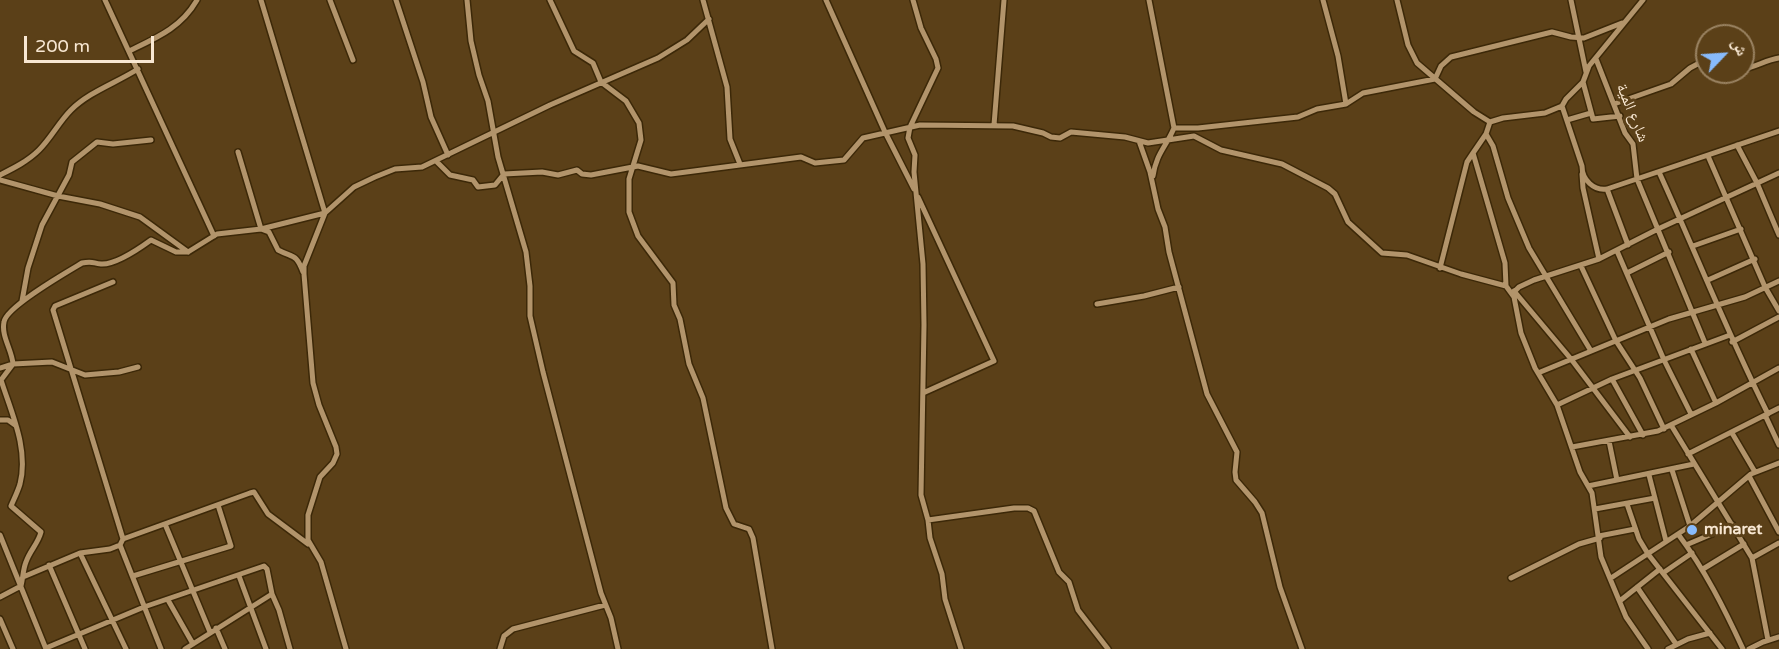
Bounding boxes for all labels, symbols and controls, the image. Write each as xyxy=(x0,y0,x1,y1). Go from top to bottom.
scale bar xyxy=(27,24,158,62)
north arrow xyxy=(1695,24,1755,84)
text: 200 m xyxy=(35,35,90,57)
text: ش xyxy=(1727,35,1752,59)
street label: شارع المية xyxy=(1612,81,1652,145)
place label: minaret xyxy=(1704,520,1762,540)
marker: minaret xyxy=(1685,523,1699,537)

